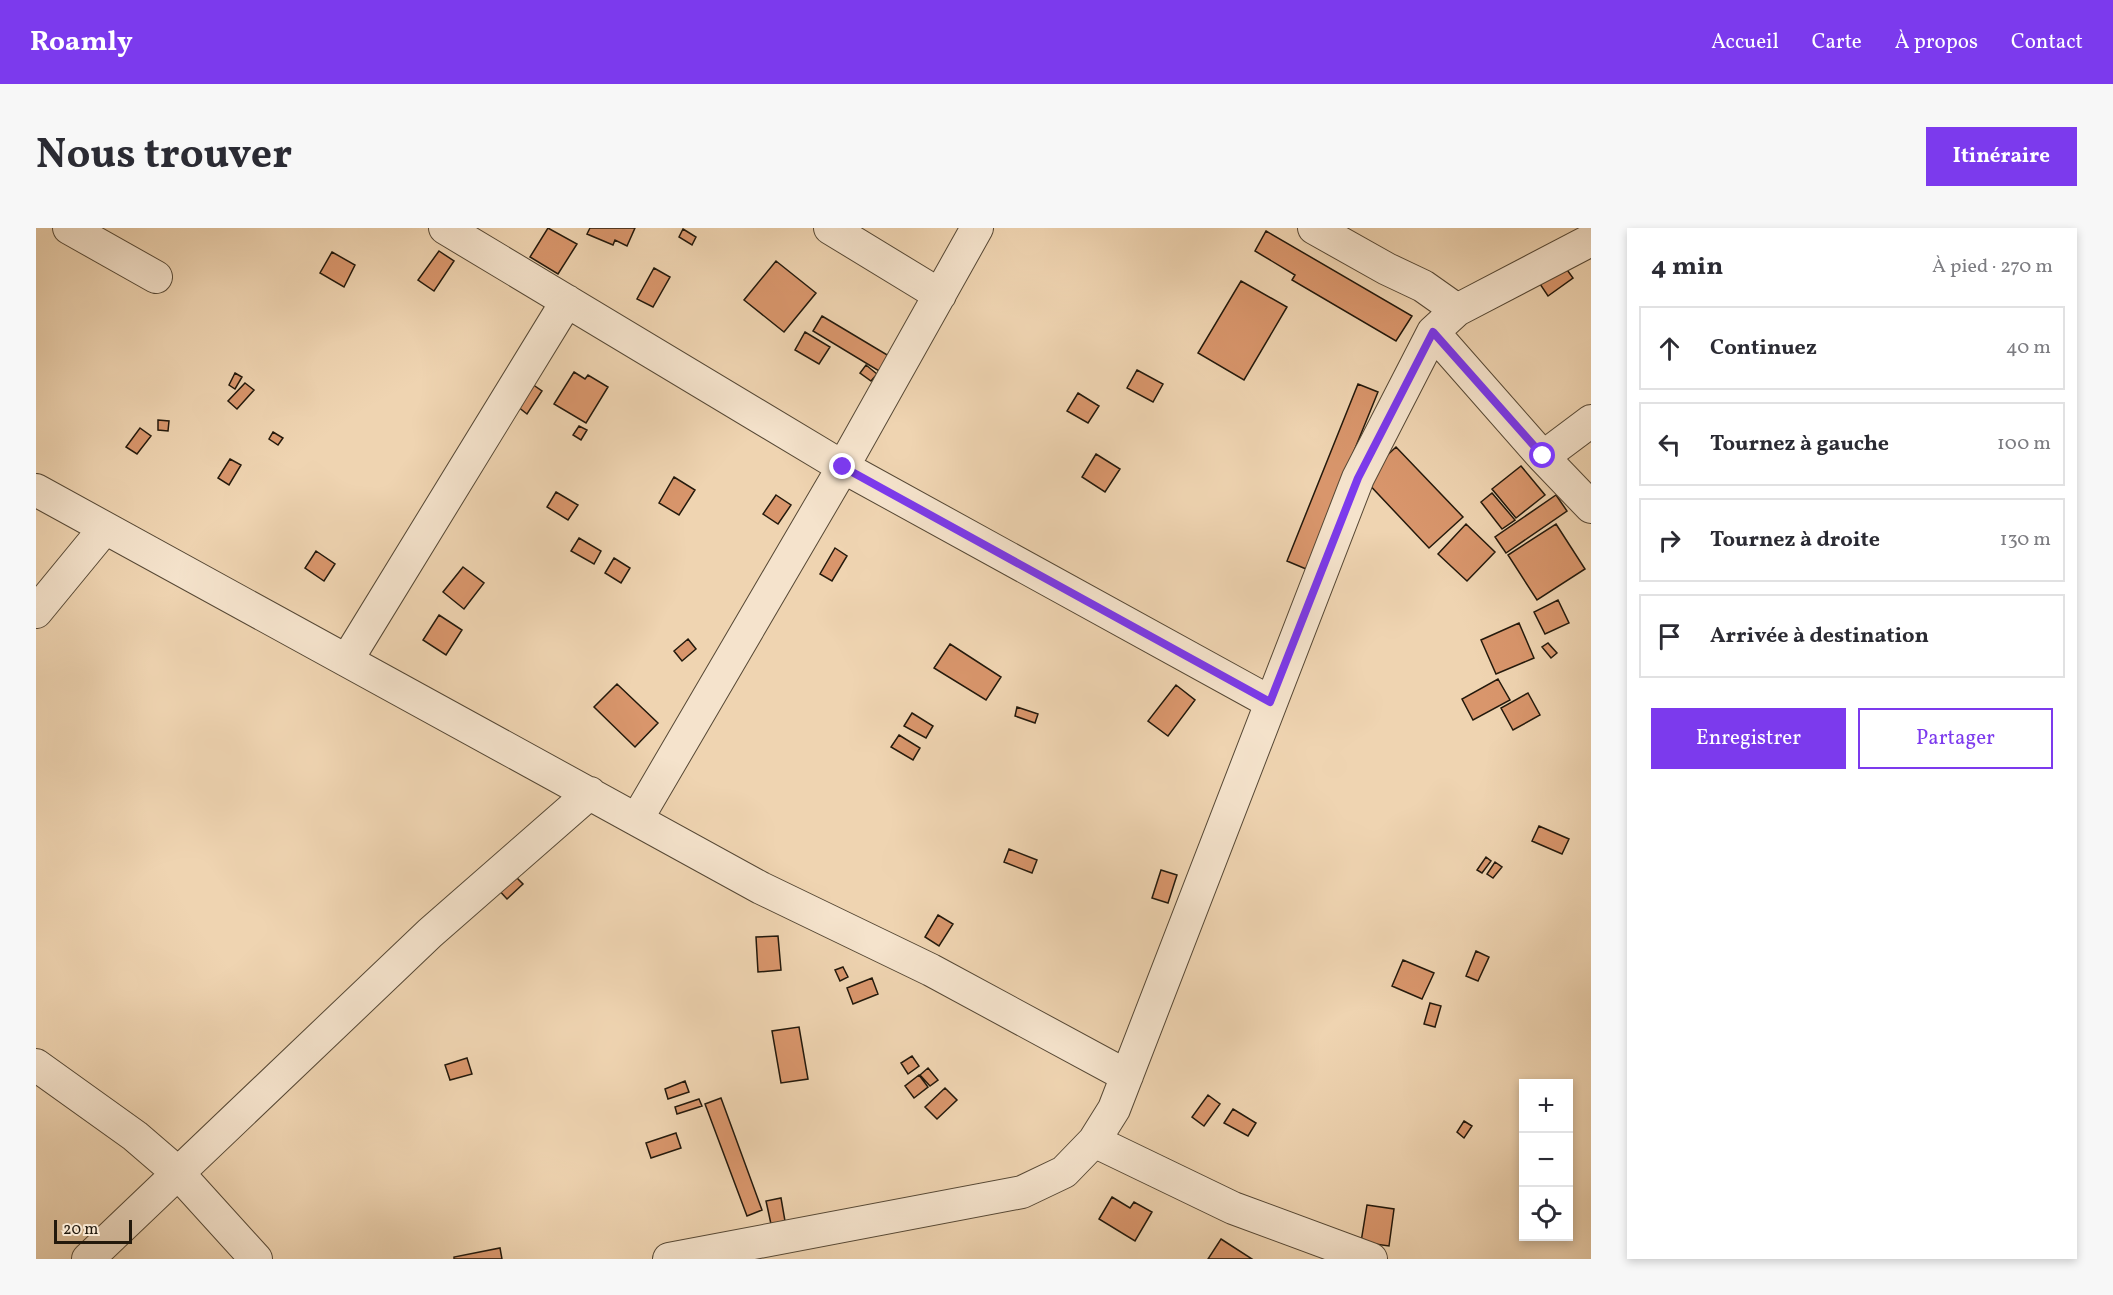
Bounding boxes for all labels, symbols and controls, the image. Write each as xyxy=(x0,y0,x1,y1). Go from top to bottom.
text: Roamly xyxy=(30,23,133,62)
text: Accueil xyxy=(1711,28,1779,57)
text: Carte xyxy=(1812,28,1862,57)
text: À propos xyxy=(1895,28,1978,57)
text: Contact xyxy=(2011,28,2083,57)
text: Nous trouver xyxy=(36,127,292,186)
button: Itinéraire xyxy=(1926,127,2077,186)
text: 4 min xyxy=(1651,249,1723,285)
text: À pied · 270 m xyxy=(1932,253,2053,281)
icon: ahead xyxy=(1653,332,1686,365)
text: Continuez xyxy=(1710,333,1817,364)
text: 40 m xyxy=(2006,334,2051,362)
icon: left xyxy=(1653,428,1686,461)
text: Tournez à gauche xyxy=(1710,429,1889,460)
text: 100 m xyxy=(1997,430,2051,458)
route start xyxy=(1529,442,1555,468)
route end xyxy=(829,453,855,479)
icon: right xyxy=(1653,524,1686,557)
text: Tournez à droite xyxy=(1710,525,1880,556)
text: 130 m xyxy=(2000,526,2051,554)
icon: arrive xyxy=(1653,620,1686,653)
text: Arrivée à destination xyxy=(1710,621,1929,652)
button: Enregistrer xyxy=(1651,708,1846,769)
button: Partager xyxy=(1858,708,2053,769)
map controls xyxy=(1519,1079,1573,1241)
button: + xyxy=(1519,1079,1573,1133)
button: − xyxy=(1519,1133,1573,1187)
button: locate xyxy=(1519,1187,1573,1241)
scale bar xyxy=(54,1217,132,1244)
text: 20 m xyxy=(63,1219,98,1241)

